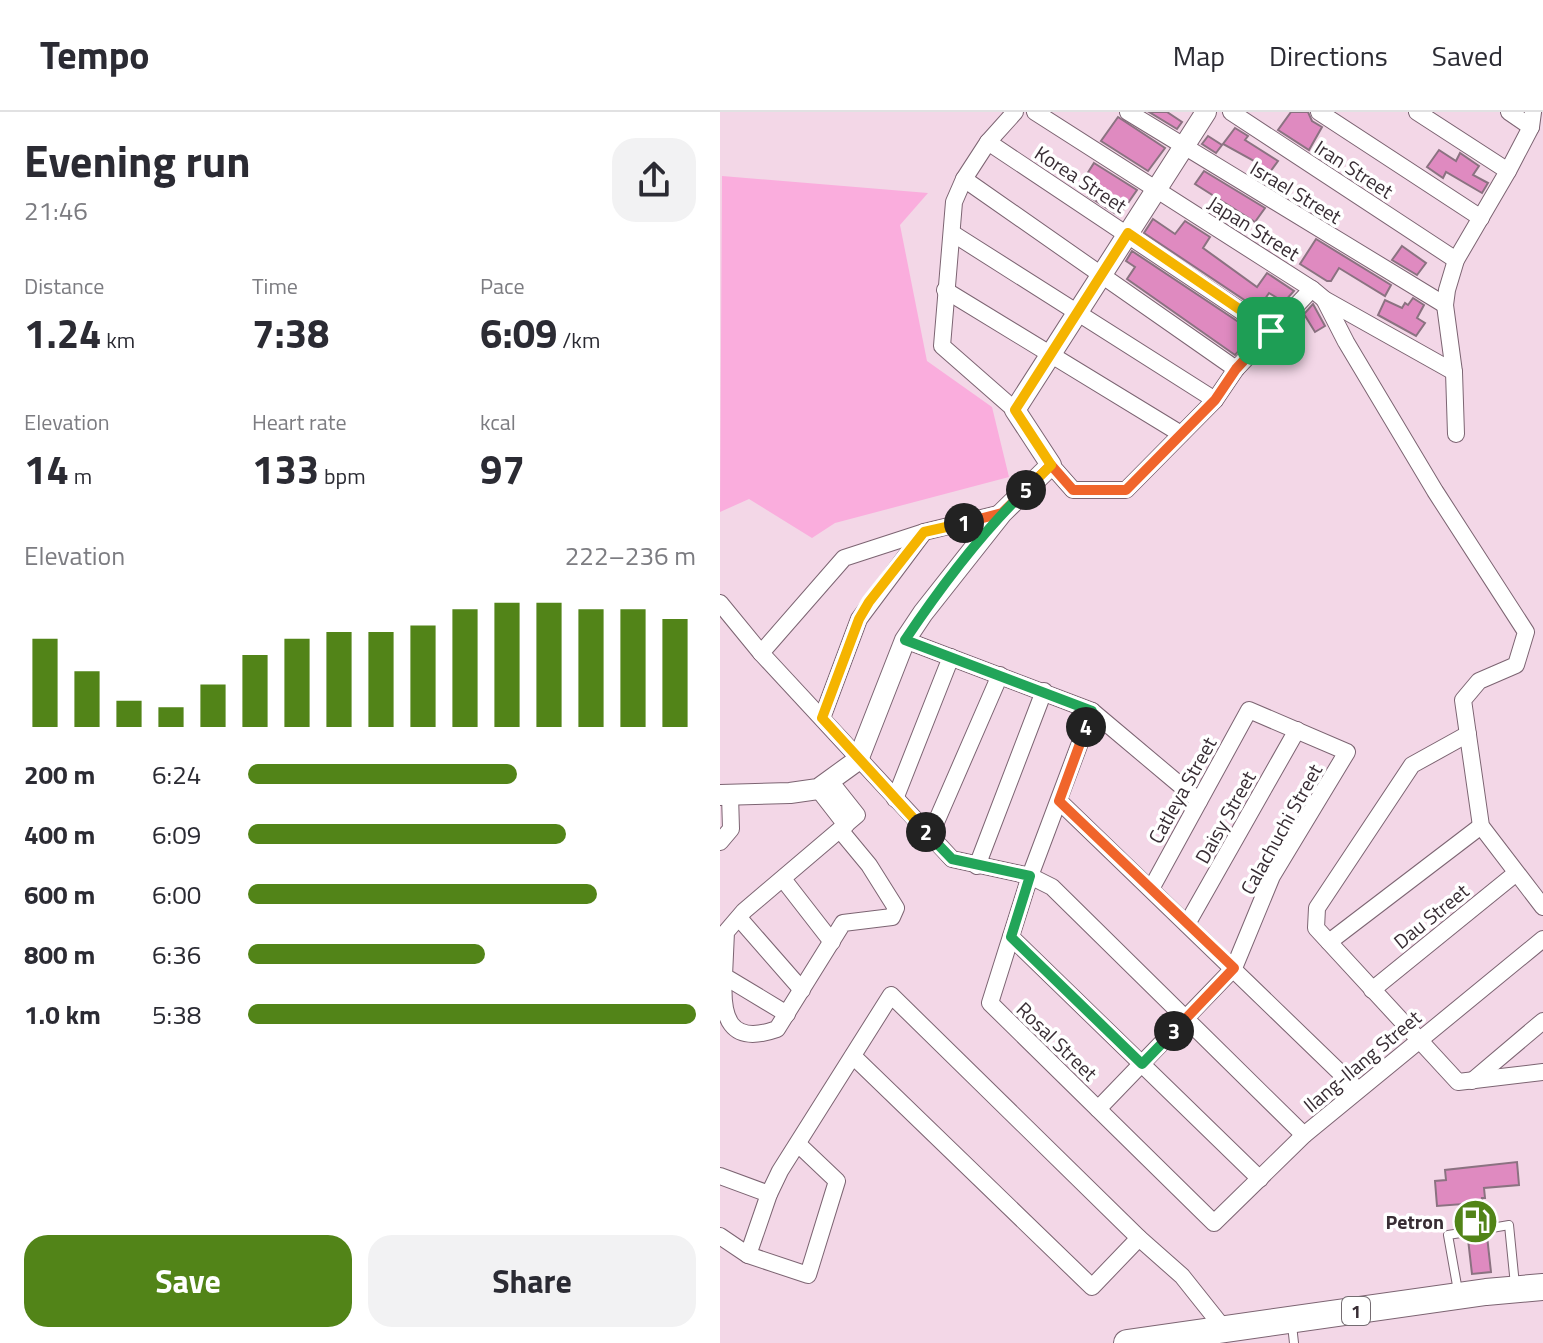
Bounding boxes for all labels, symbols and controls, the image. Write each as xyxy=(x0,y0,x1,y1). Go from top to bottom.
text: Tempo xyxy=(40,26,150,84)
text: Map xyxy=(1173,34,1225,77)
text: Directions xyxy=(1269,34,1388,77)
text: Saved xyxy=(1432,34,1503,77)
text: Evening run xyxy=(24,127,251,194)
street label: Iran Street xyxy=(1308,132,1400,206)
button: share xyxy=(612,138,696,222)
street label: Korea Street xyxy=(1029,138,1133,220)
street label: Israel Street xyxy=(1244,152,1348,232)
street label: Japan Street xyxy=(1202,188,1306,268)
text: 21:46 xyxy=(24,191,88,230)
text: Distance xyxy=(24,269,104,303)
text: Time xyxy=(252,269,298,303)
text: Pace xyxy=(480,269,525,303)
pin xyxy=(1237,297,1305,365)
text: 1.24 xyxy=(24,303,101,364)
text: 7:38 xyxy=(252,303,329,364)
text: 6:09 xyxy=(480,303,557,364)
icon: arrive xyxy=(1249,309,1293,353)
text: km xyxy=(101,323,135,357)
text: /km xyxy=(557,323,600,357)
text: Elevation xyxy=(24,405,110,439)
text: Heart rate xyxy=(252,405,347,439)
text: kcal xyxy=(480,405,516,439)
text: 14 xyxy=(24,439,69,500)
text: 133 xyxy=(252,439,319,500)
text: 97 xyxy=(480,439,525,500)
text: m xyxy=(69,459,92,493)
text: bpm xyxy=(319,459,366,493)
pin: 5 xyxy=(1006,470,1046,510)
text: 5 xyxy=(1020,473,1032,507)
pin: 1 xyxy=(944,503,984,543)
text: 1 xyxy=(958,506,970,540)
text: Elevation xyxy=(24,536,125,575)
text: 222–236 m xyxy=(565,536,696,575)
pin: 4 xyxy=(1066,707,1106,747)
text: 4 xyxy=(1080,710,1092,744)
street label: Catleya Street xyxy=(1140,731,1224,849)
text: 200 m xyxy=(24,755,95,794)
text: 6:24 xyxy=(152,755,201,794)
street label: Calachuchi Street xyxy=(1232,758,1330,900)
street label: Daisy Street xyxy=(1187,765,1263,869)
pin: 2 xyxy=(906,812,946,852)
text: 400 m xyxy=(24,815,95,854)
text: 6:09 xyxy=(152,815,201,854)
text: 2 xyxy=(920,815,932,849)
text: 600 m xyxy=(24,875,95,914)
text: 6:00 xyxy=(152,875,201,914)
street label: Dau Street xyxy=(1386,876,1476,956)
text: 800 m xyxy=(24,935,95,974)
text: 6:36 xyxy=(152,935,201,974)
street label: Rosal Street xyxy=(1009,994,1105,1088)
text: 1.0 km xyxy=(24,995,101,1034)
text: 5:38 xyxy=(152,995,201,1034)
street label: Ilang-Ilang Street xyxy=(1296,1002,1428,1120)
pin: 3 xyxy=(1154,1011,1194,1051)
text: 3 xyxy=(1168,1014,1180,1048)
fuel station icon: Petron xyxy=(1451,1197,1499,1245)
place label: Petron xyxy=(1386,1206,1444,1237)
button: Save xyxy=(24,1235,352,1327)
button: Share xyxy=(368,1235,696,1327)
road number: 1 xyxy=(1342,1297,1370,1325)

